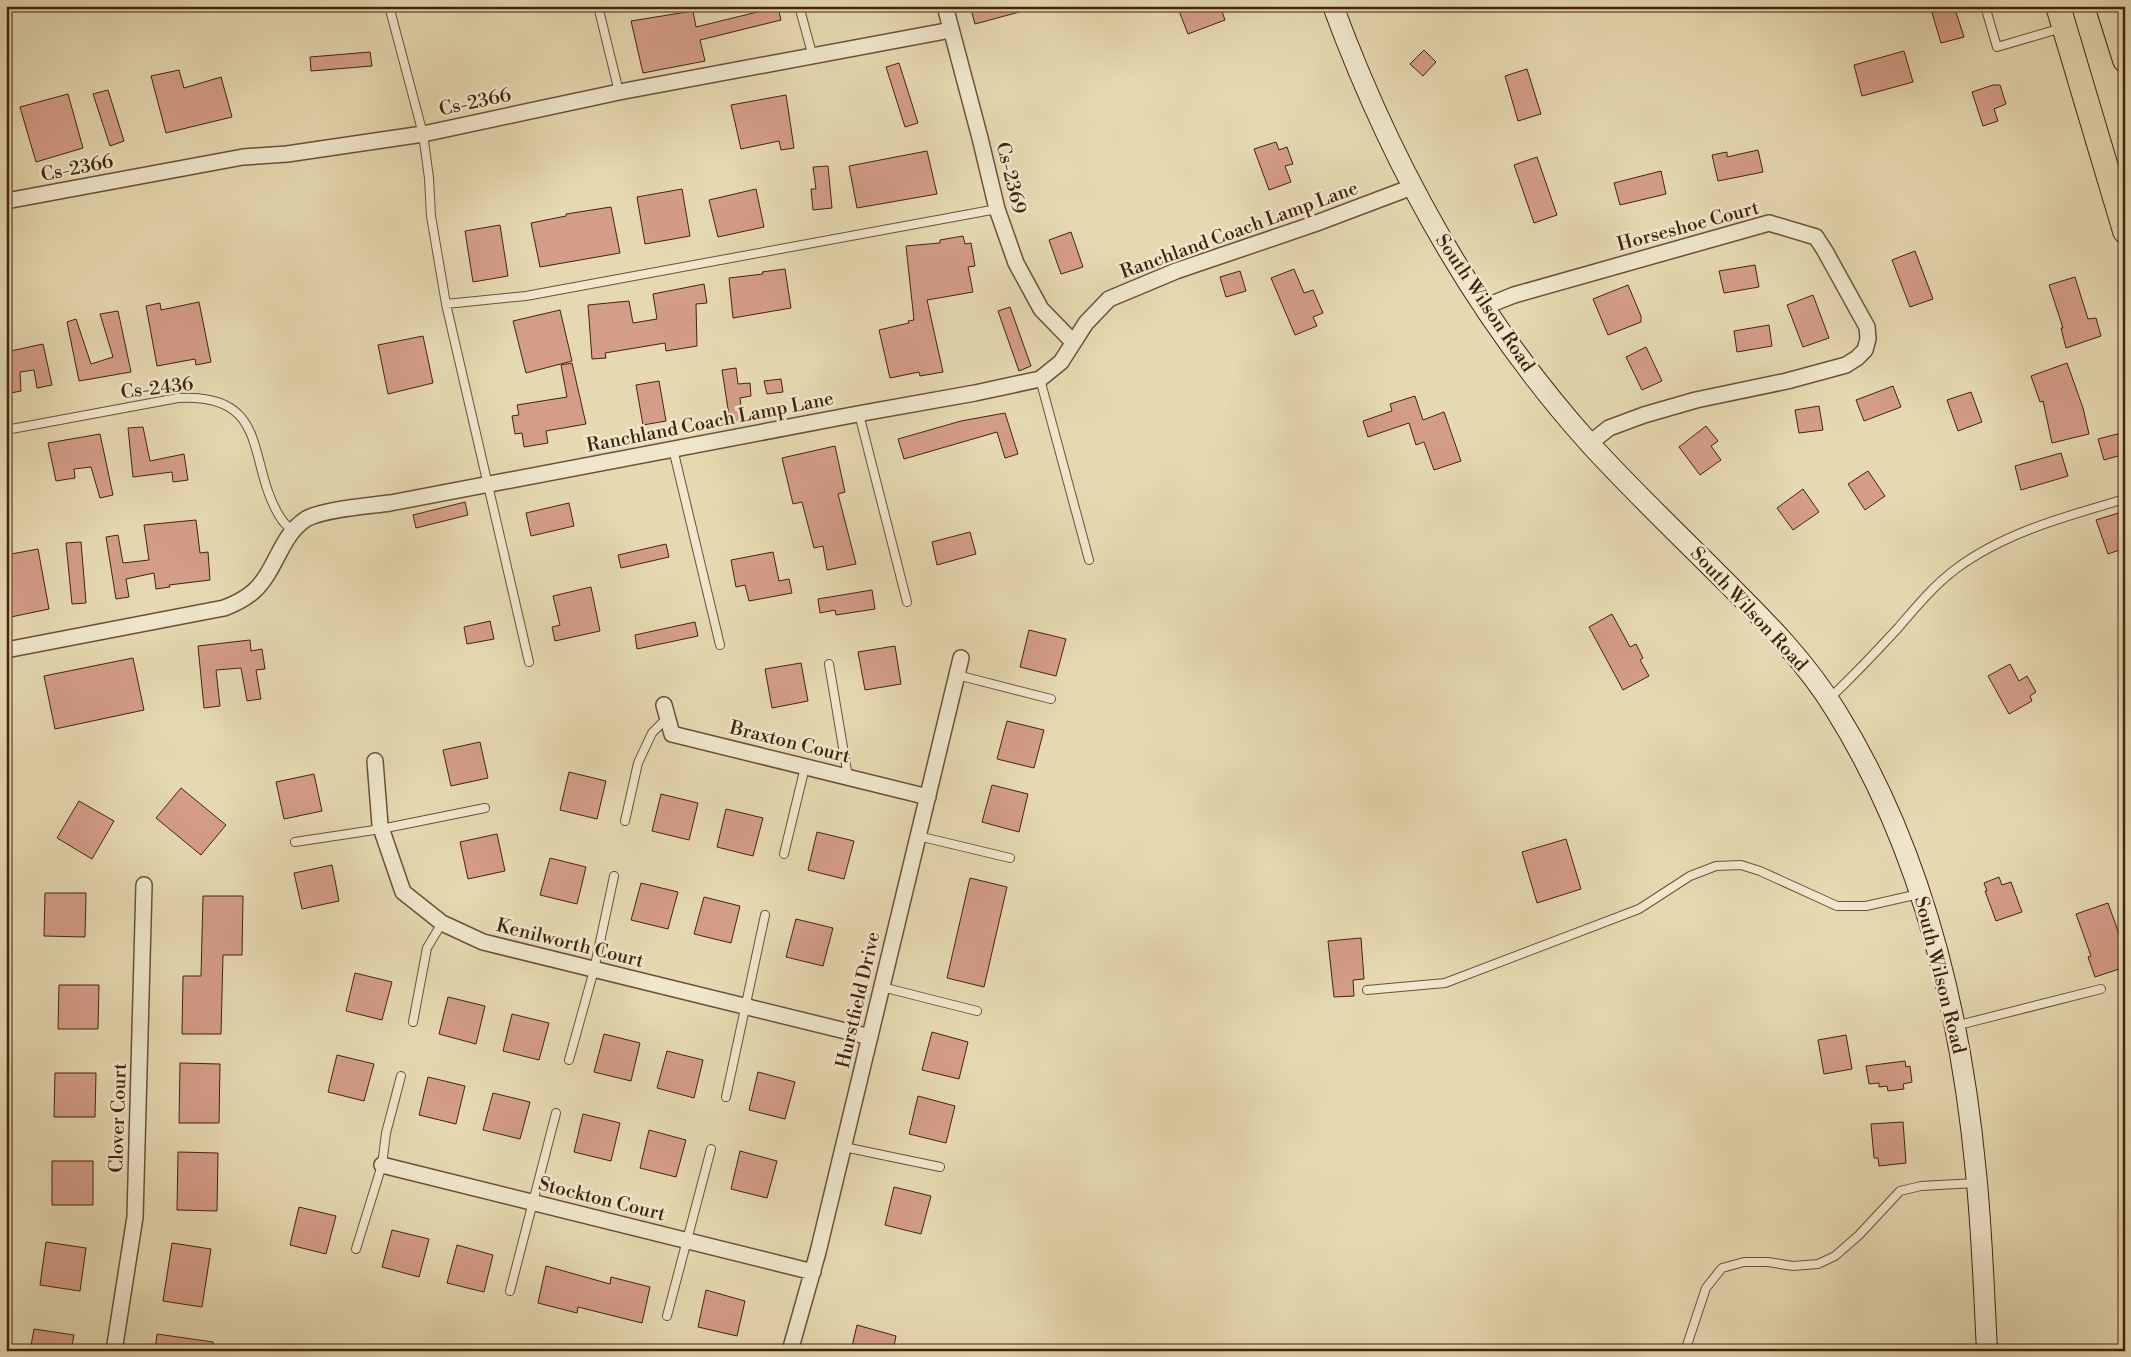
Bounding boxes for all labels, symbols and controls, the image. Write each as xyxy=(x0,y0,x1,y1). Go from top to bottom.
street label: Cs-2366 xyxy=(437,83,513,121)
street label: Cs-2369 xyxy=(990,140,1032,216)
street label: Cs-2366 xyxy=(39,149,115,187)
street label: Ranchland Coach Lamp Lane xyxy=(1117,176,1361,284)
street label: Horseshoe Court xyxy=(1614,195,1762,256)
street label: South Wilson Road xyxy=(1430,229,1540,377)
street label: Cs-2436 xyxy=(119,372,195,404)
street label: Ranchland Coach Lamp Lane xyxy=(584,386,836,458)
street label: South Wilson Road xyxy=(1685,542,1813,676)
street label: Braxton Court xyxy=(726,715,853,769)
street label: South Wilson Road xyxy=(1909,894,1971,1056)
street label: Kenilworth Court xyxy=(494,913,646,973)
street label: Hurstfield Drive xyxy=(831,929,885,1071)
street label: Clover Court xyxy=(104,1062,132,1173)
street label: Stockton Court xyxy=(536,1172,668,1226)

